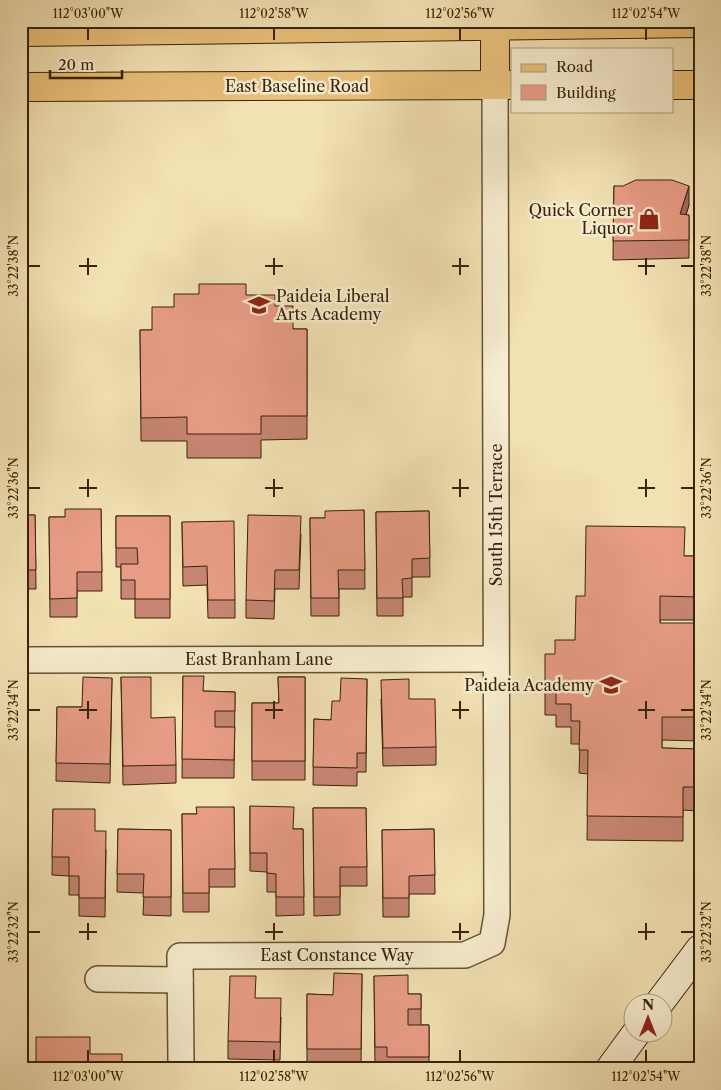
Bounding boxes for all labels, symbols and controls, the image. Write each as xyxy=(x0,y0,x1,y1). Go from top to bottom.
text: 112°03'00"W xyxy=(53,6,124,21)
text: 112°02'58"W xyxy=(239,6,309,21)
text: 112°02'56"W xyxy=(426,6,495,21)
text: 112°02'54"W xyxy=(612,6,681,21)
scale bar xyxy=(50,48,122,80)
legend xyxy=(511,48,674,112)
text: 20 m xyxy=(58,55,94,74)
text: Road xyxy=(556,57,593,76)
street label: East Baseline Road xyxy=(225,76,369,96)
text: Building xyxy=(556,83,616,102)
place label: Quick Corner Liquor xyxy=(529,200,633,238)
shop icon: Quick Corner Liquor xyxy=(636,206,662,232)
text: 33°22'38"N xyxy=(6,235,21,297)
text: 33°22'38"N xyxy=(699,235,714,297)
place label: Paideia Liberal Arts Academy xyxy=(275,286,390,324)
school or university icon: Paideia Liberal Arts Academy xyxy=(246,292,272,318)
street label: South 15th Terrace xyxy=(486,444,506,586)
text: 33°22'36"N xyxy=(6,457,21,519)
text: 33°22'36"N xyxy=(699,457,714,519)
street label: East Branham Lane xyxy=(185,649,333,669)
school or university icon: Paideia Academy xyxy=(598,672,624,698)
place label: Paideia Academy xyxy=(464,675,595,695)
text: 33°22'34"N xyxy=(6,679,21,741)
text: 33°22'34"N xyxy=(699,679,714,741)
text: 33°22'32"N xyxy=(6,901,21,963)
text: 33°22'32"N xyxy=(699,901,714,963)
street label: East Constance Way xyxy=(260,945,415,965)
north arrow xyxy=(624,992,674,1042)
text: N xyxy=(642,996,654,1014)
text: 112°03'00"W xyxy=(53,1069,124,1084)
text: 112°02'58"W xyxy=(239,1069,309,1084)
text: 112°02'56"W xyxy=(426,1069,495,1084)
text: 112°02'54"W xyxy=(612,1069,681,1084)

